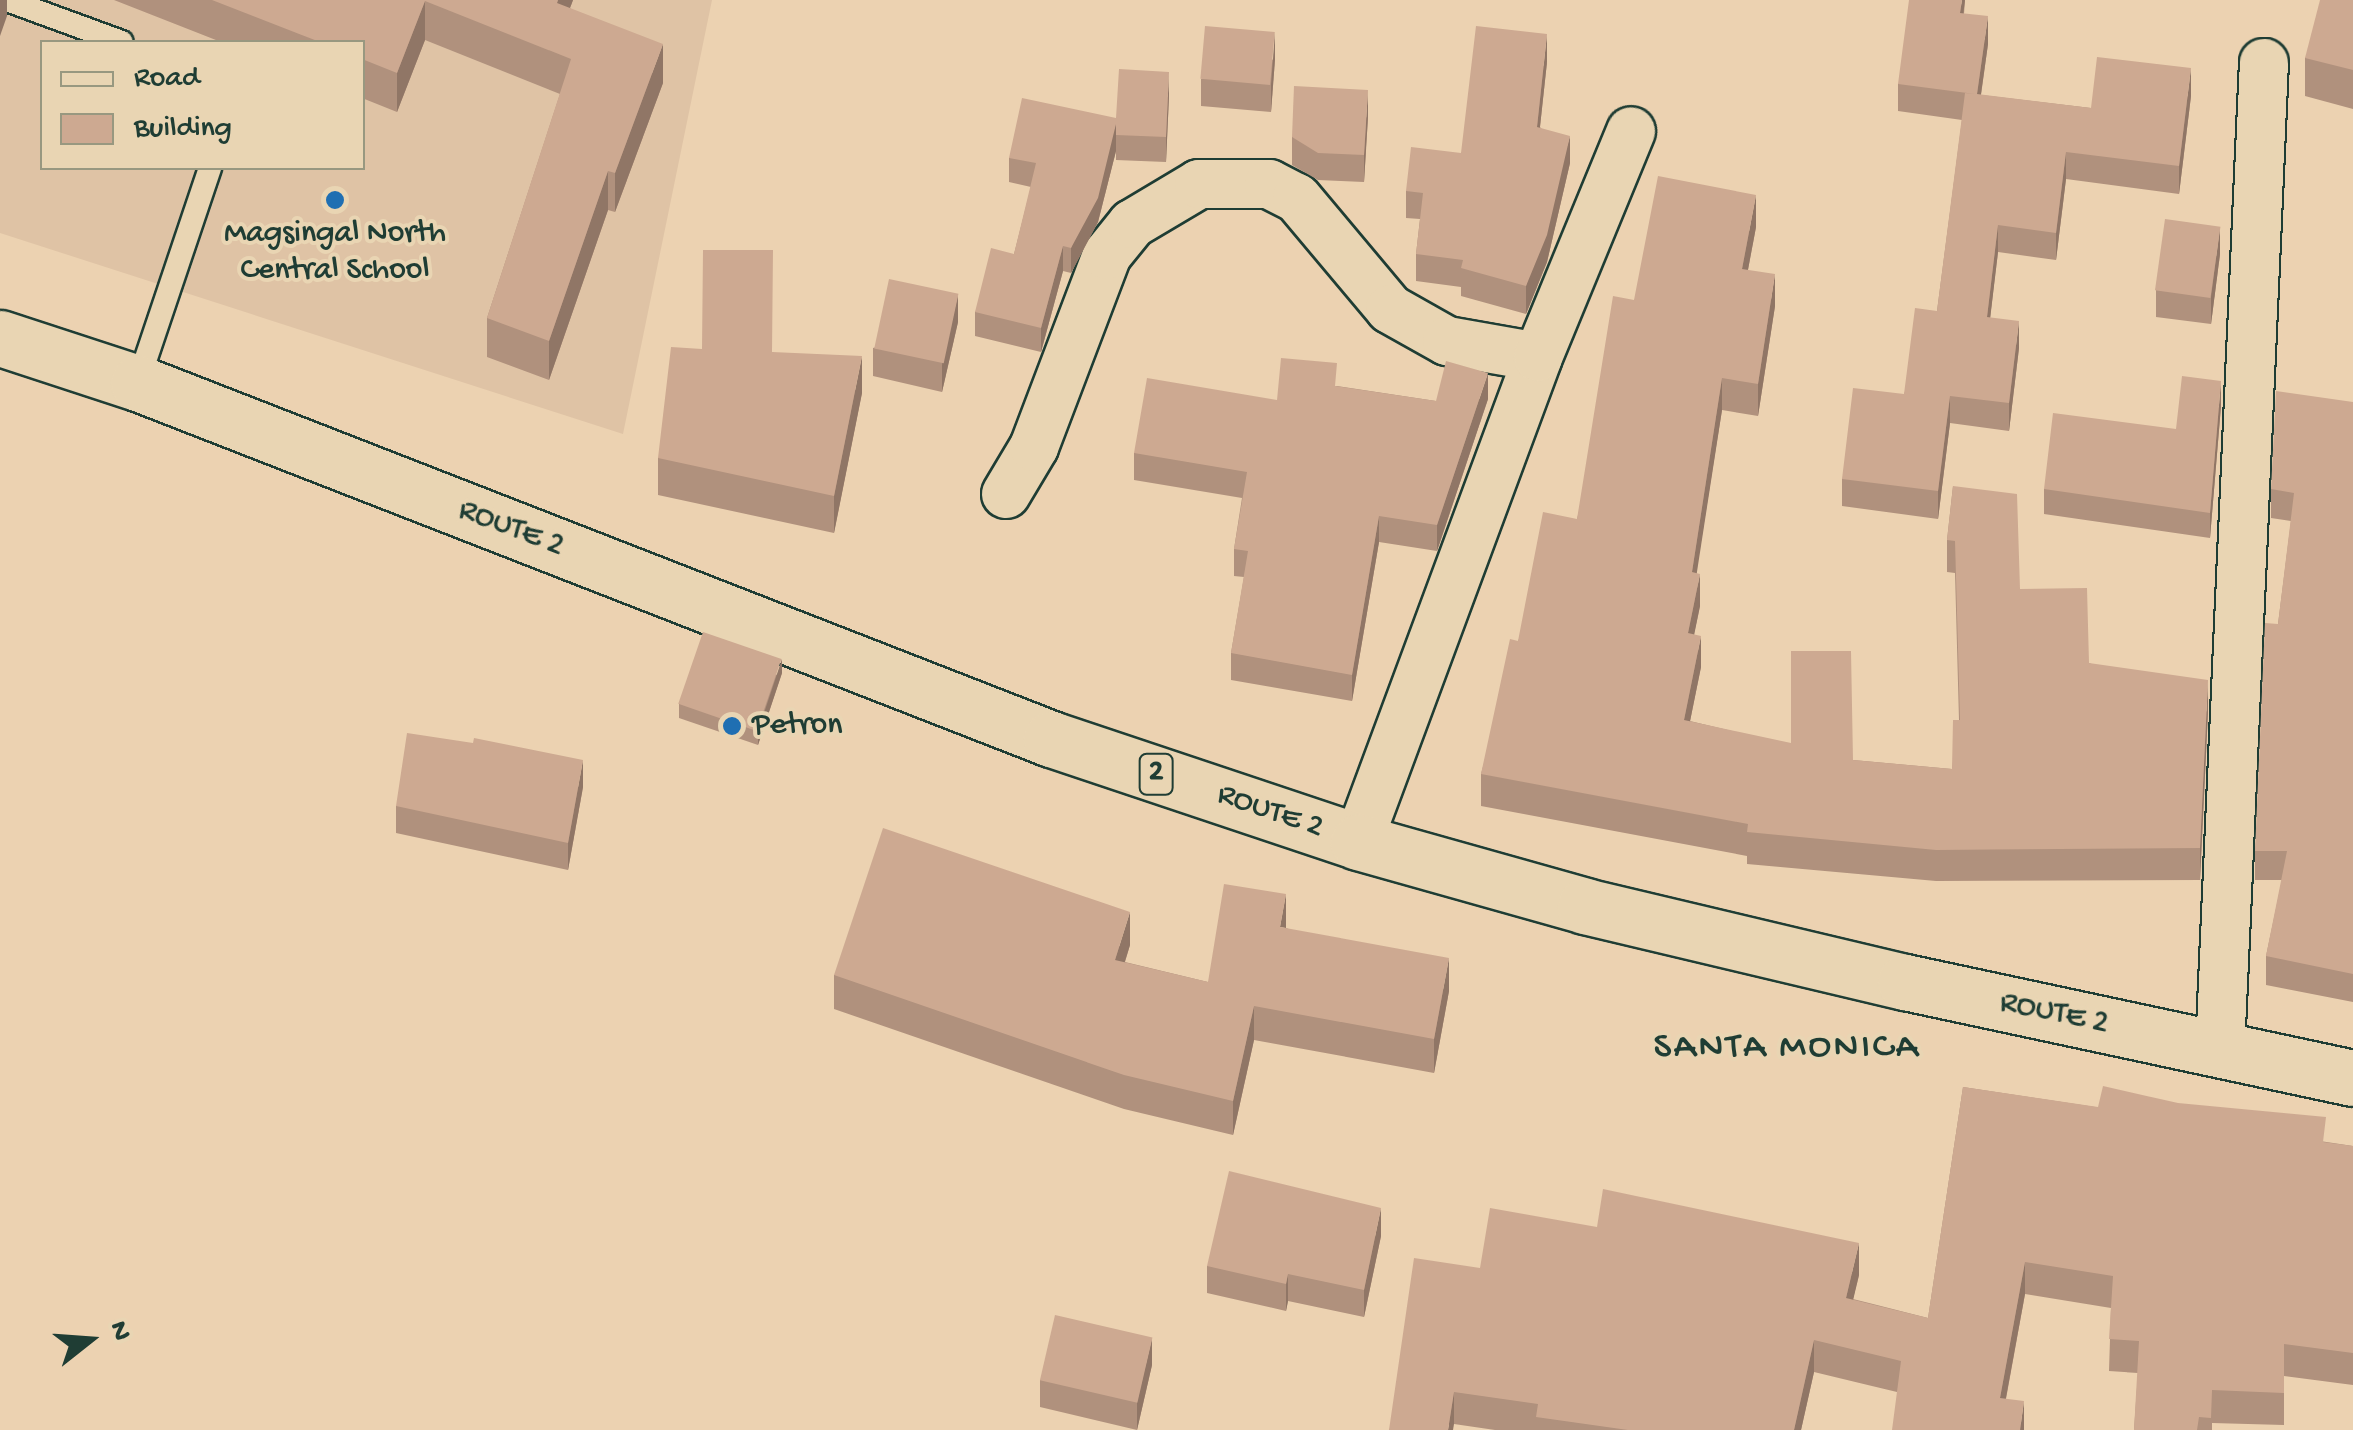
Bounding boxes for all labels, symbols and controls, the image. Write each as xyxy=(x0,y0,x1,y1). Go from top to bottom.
legend xyxy=(40,40,365,170)
text: Road xyxy=(134,62,200,97)
text: Building xyxy=(134,112,232,147)
marker: Magsingal North Central School xyxy=(324,189,346,211)
place label: Magsingal North Central School xyxy=(224,216,446,291)
street label: ROUTE 2 xyxy=(453,491,569,567)
place label: Petron xyxy=(752,707,842,745)
marker: Petron xyxy=(721,715,743,737)
road number: 2 xyxy=(1138,749,1174,799)
street label: ROUTE 2 xyxy=(1212,776,1328,848)
street label: ROUTE 2 xyxy=(1996,984,2112,1044)
district label: SANTA MONICA xyxy=(1653,1026,1921,1072)
north arrow xyxy=(40,1290,140,1390)
text: N xyxy=(101,1318,138,1345)

